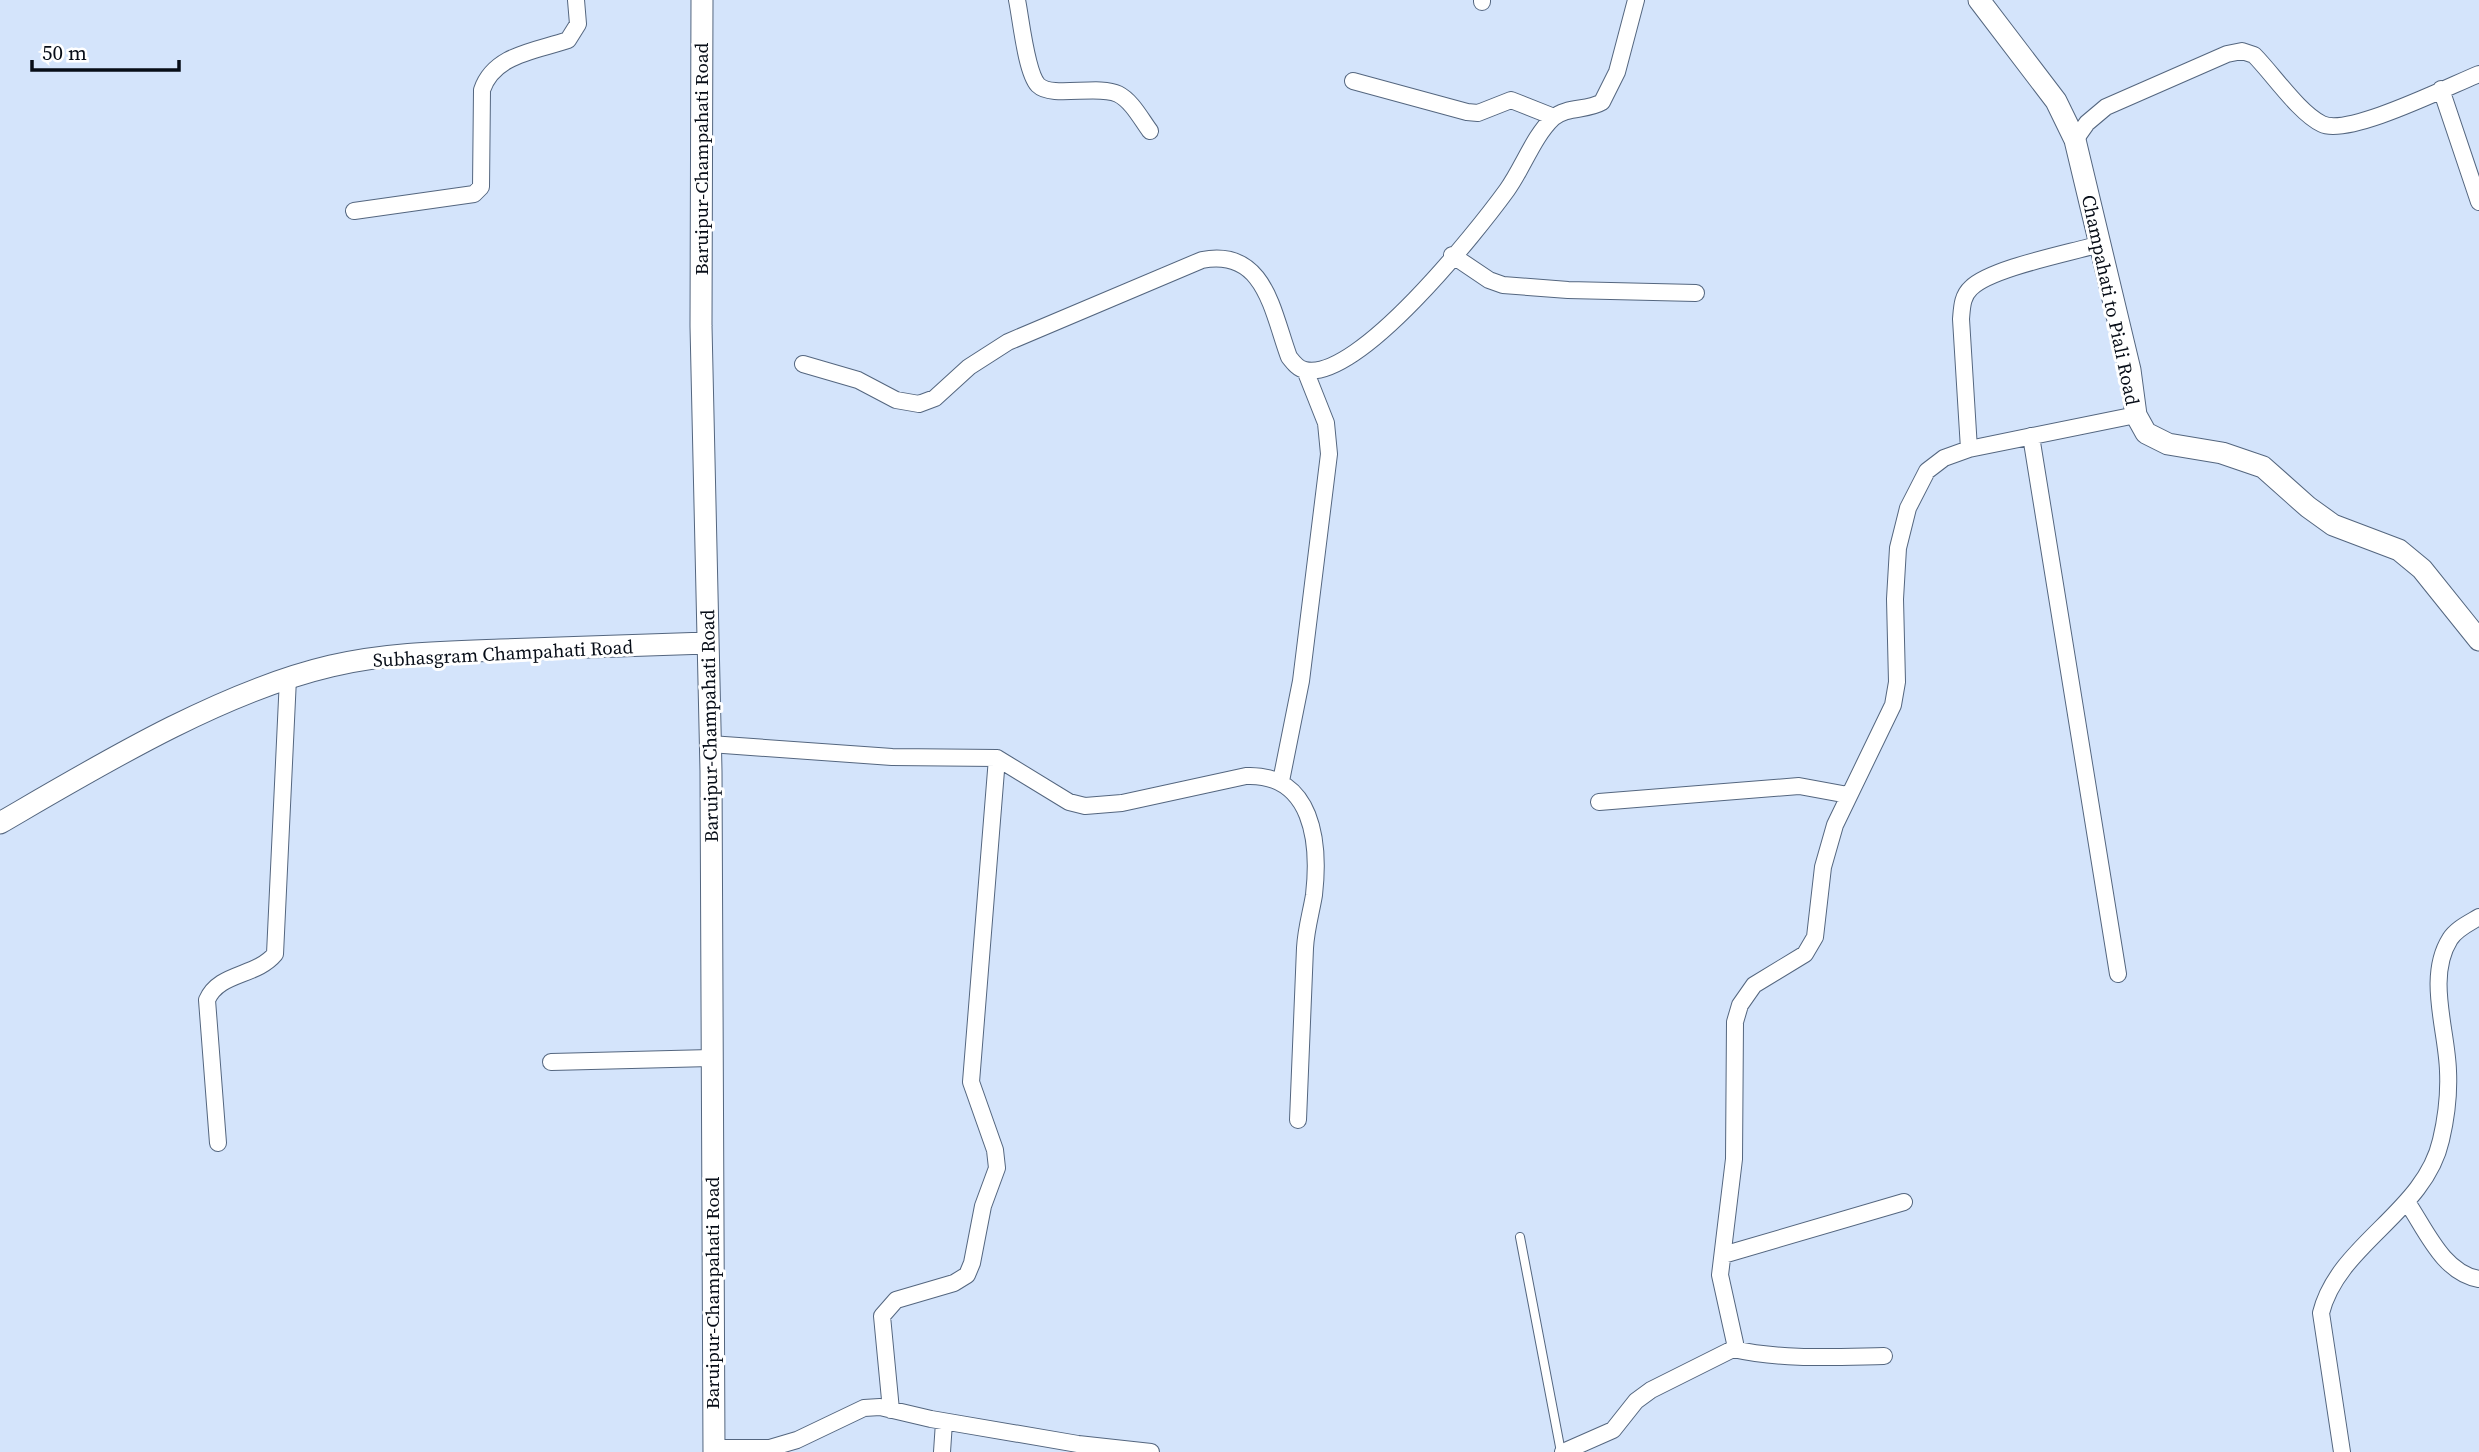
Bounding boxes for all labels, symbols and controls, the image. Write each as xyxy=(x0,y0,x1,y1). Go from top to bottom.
scale bar xyxy=(32,28,178,72)
text: 50 m xyxy=(42,38,87,67)
street label: Baruipur-Champahati Road xyxy=(688,42,714,275)
street label: Champahati to Piali Road xyxy=(2076,192,2146,408)
street label: Baruipur-Champahati Road xyxy=(694,609,724,843)
street label: Subhasgram Champahati Road xyxy=(372,633,634,673)
street label: Baruipur-Champahati Road xyxy=(699,1176,725,1409)

